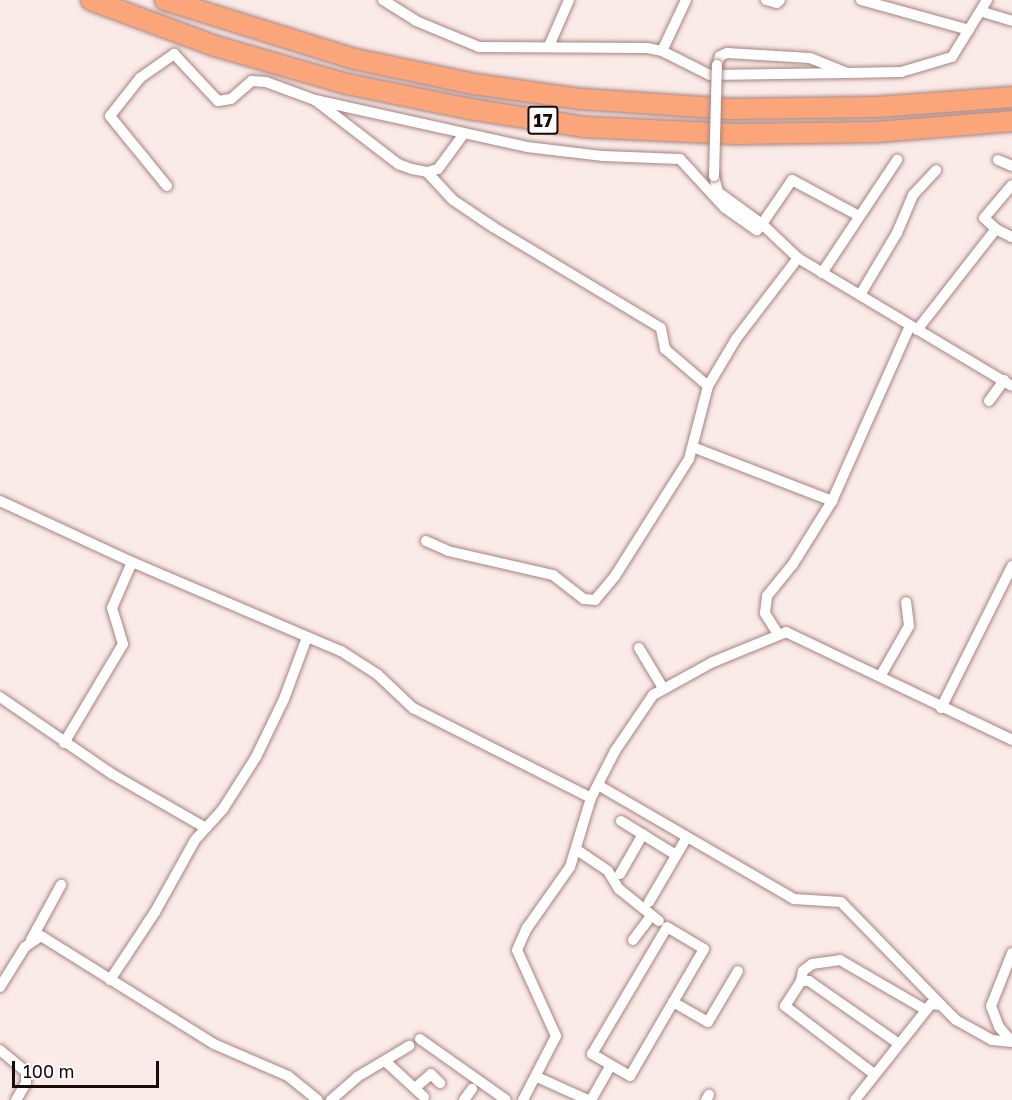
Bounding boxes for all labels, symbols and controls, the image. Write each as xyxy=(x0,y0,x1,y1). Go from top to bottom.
road number: 17 xyxy=(526,105,560,135)
scale bar xyxy=(15,1049,162,1087)
text: 100 m xyxy=(23,1060,74,1082)

